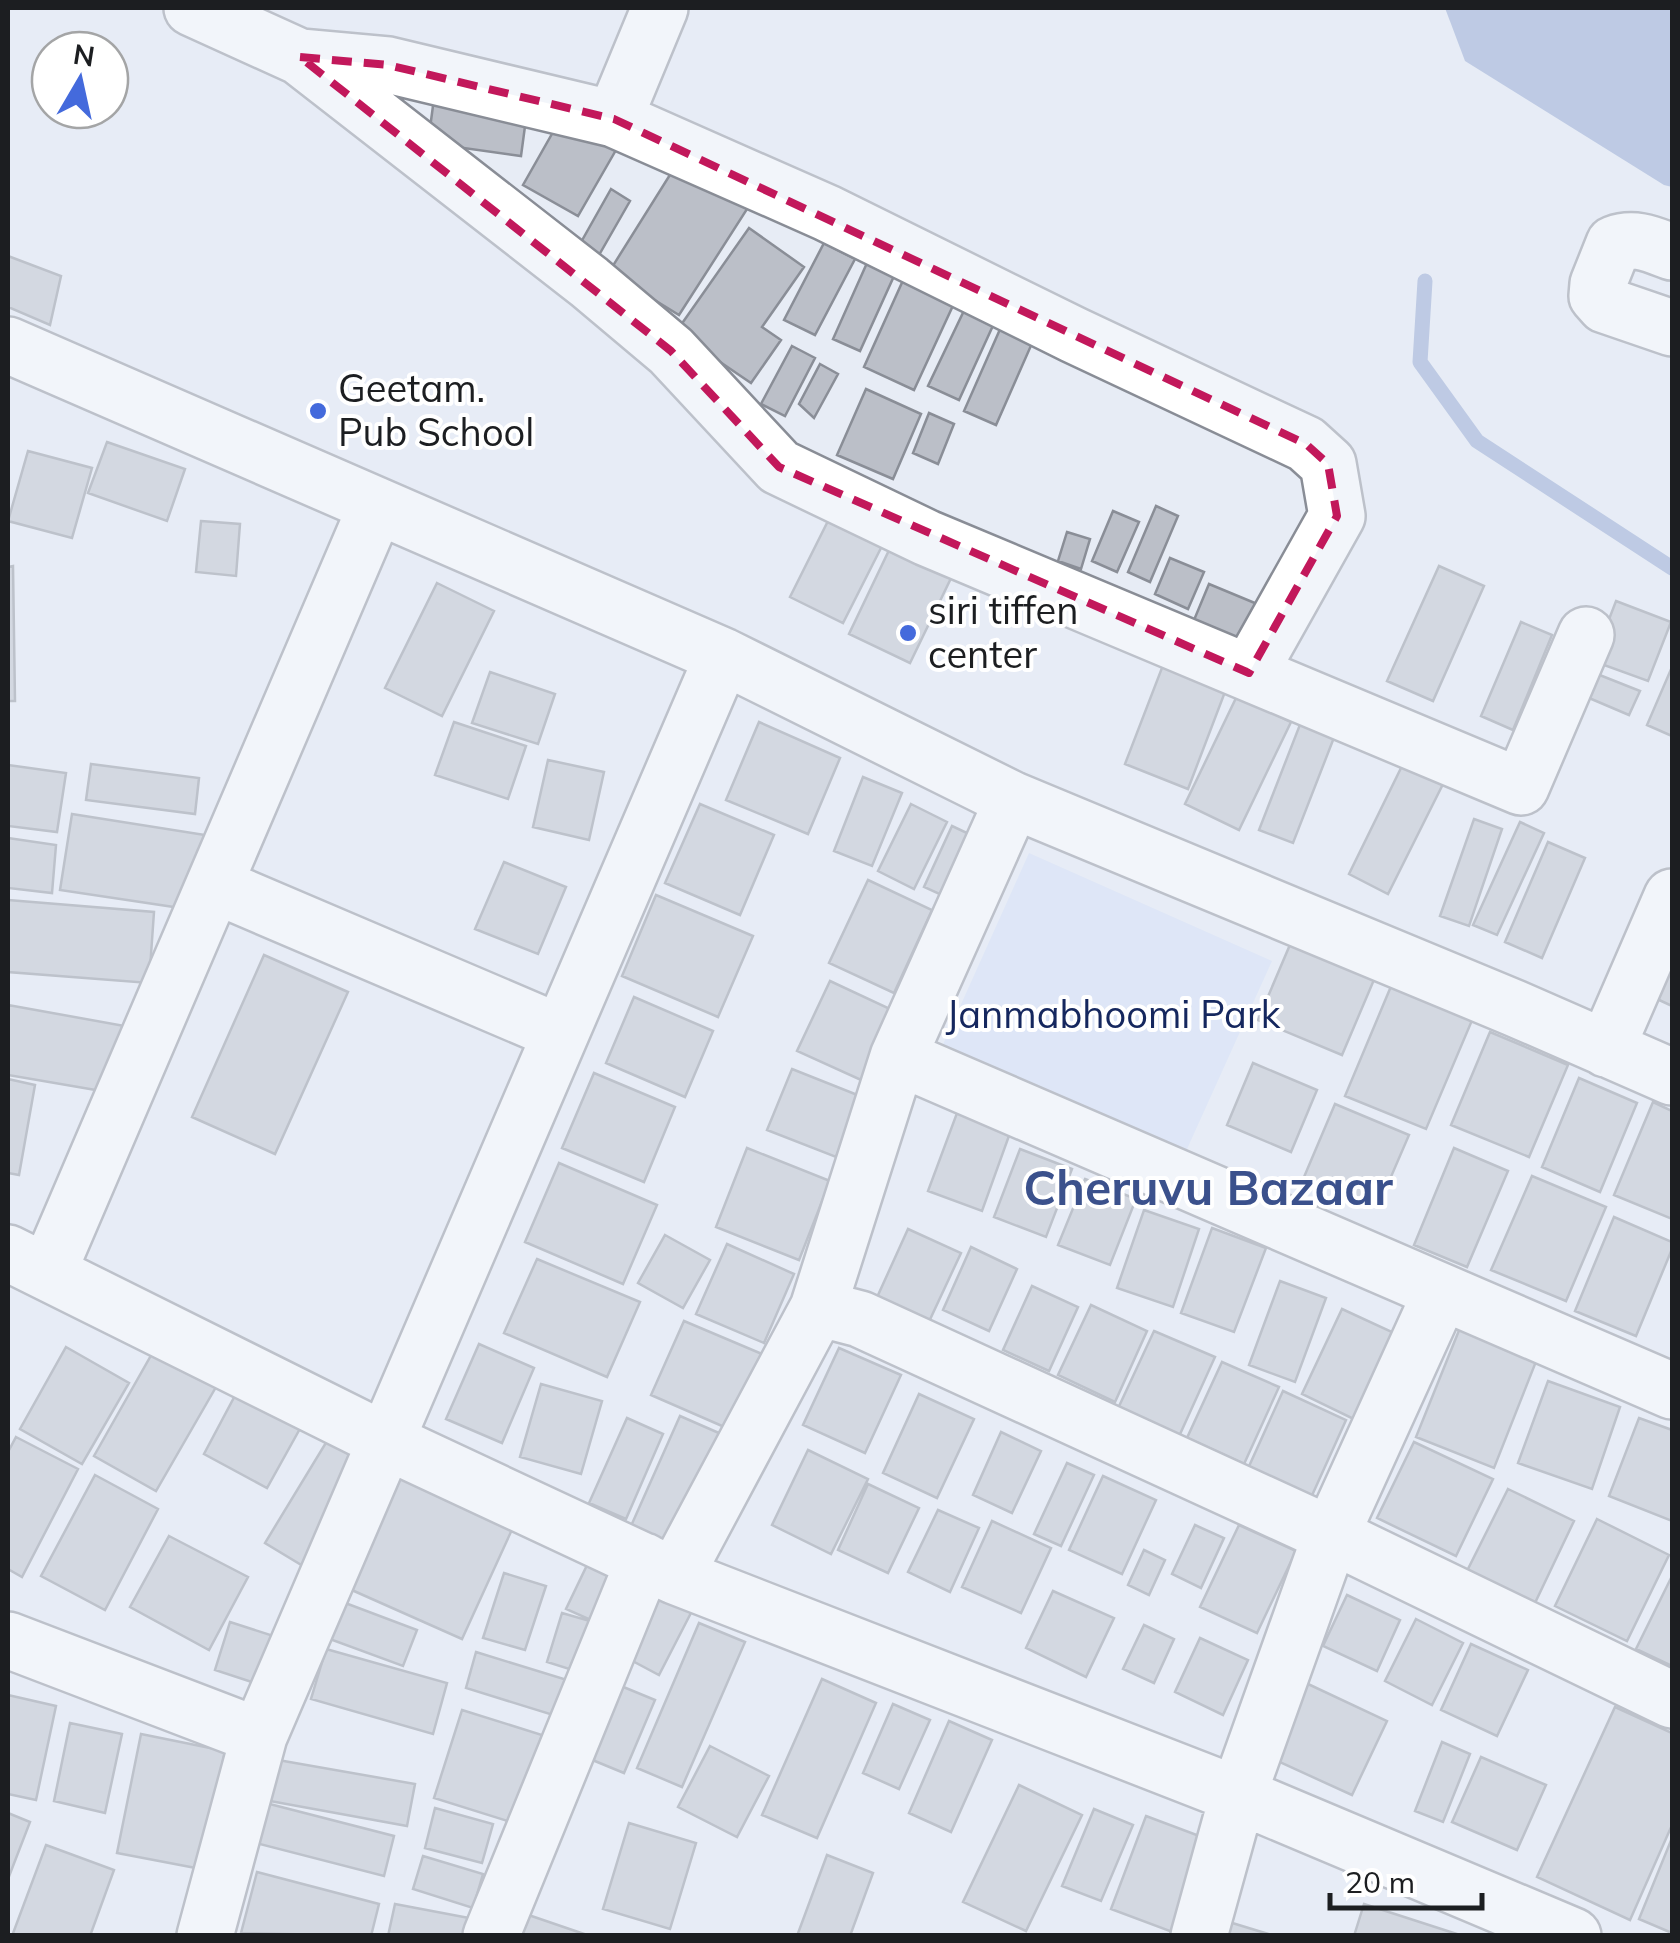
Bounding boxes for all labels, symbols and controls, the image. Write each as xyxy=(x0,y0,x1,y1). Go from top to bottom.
north arrow xyxy=(30,30,130,130)
text: N xyxy=(71,36,97,74)
place label: Geetam. Pub School xyxy=(338,364,534,456)
marker: Geetam. Pub School xyxy=(307,400,329,422)
place label: siri tiffen center xyxy=(928,586,1078,678)
marker: siri tiffen center xyxy=(897,622,919,644)
park label: Janmabhoomi Park xyxy=(946,990,1281,1038)
district label: Cheruvu Bazaar xyxy=(1023,1157,1393,1217)
scale bar xyxy=(1330,1848,1482,1910)
text: 20 m xyxy=(1345,1863,1415,1901)

